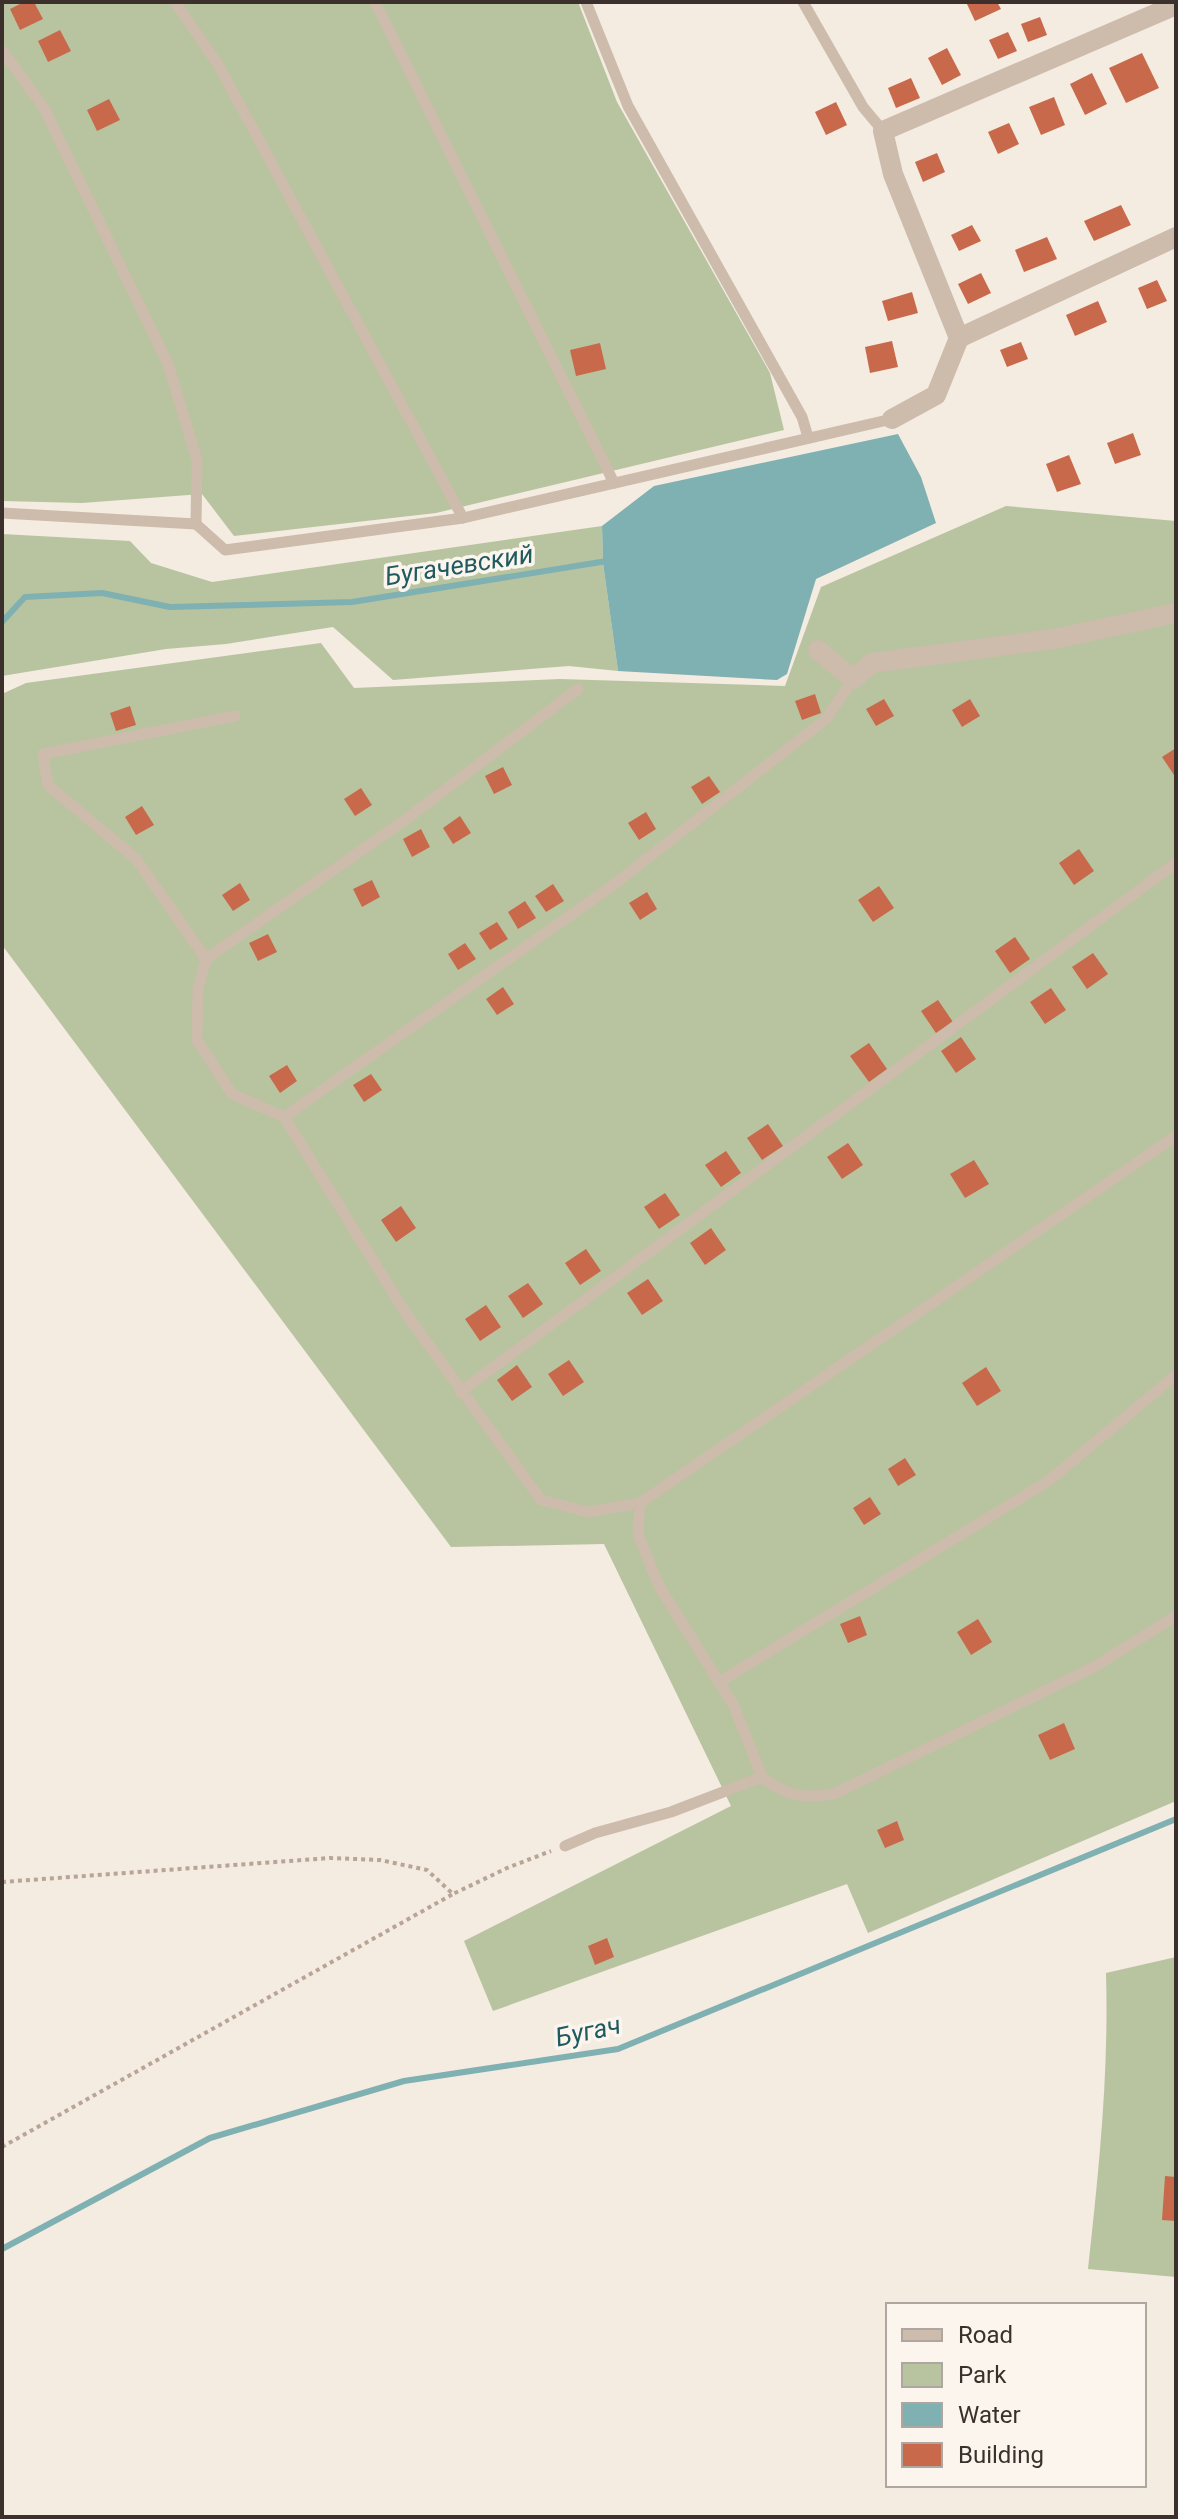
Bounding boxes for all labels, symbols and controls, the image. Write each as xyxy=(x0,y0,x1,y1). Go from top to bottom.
water label: Бугачевский xyxy=(383,538,535,592)
water label: Бугач xyxy=(553,2009,623,2053)
legend xyxy=(886,2303,1146,2487)
text: Road xyxy=(958,2321,1013,2349)
text: Park xyxy=(958,2361,1007,2389)
text: Water xyxy=(958,2401,1021,2429)
text: Building xyxy=(958,2441,1044,2469)

